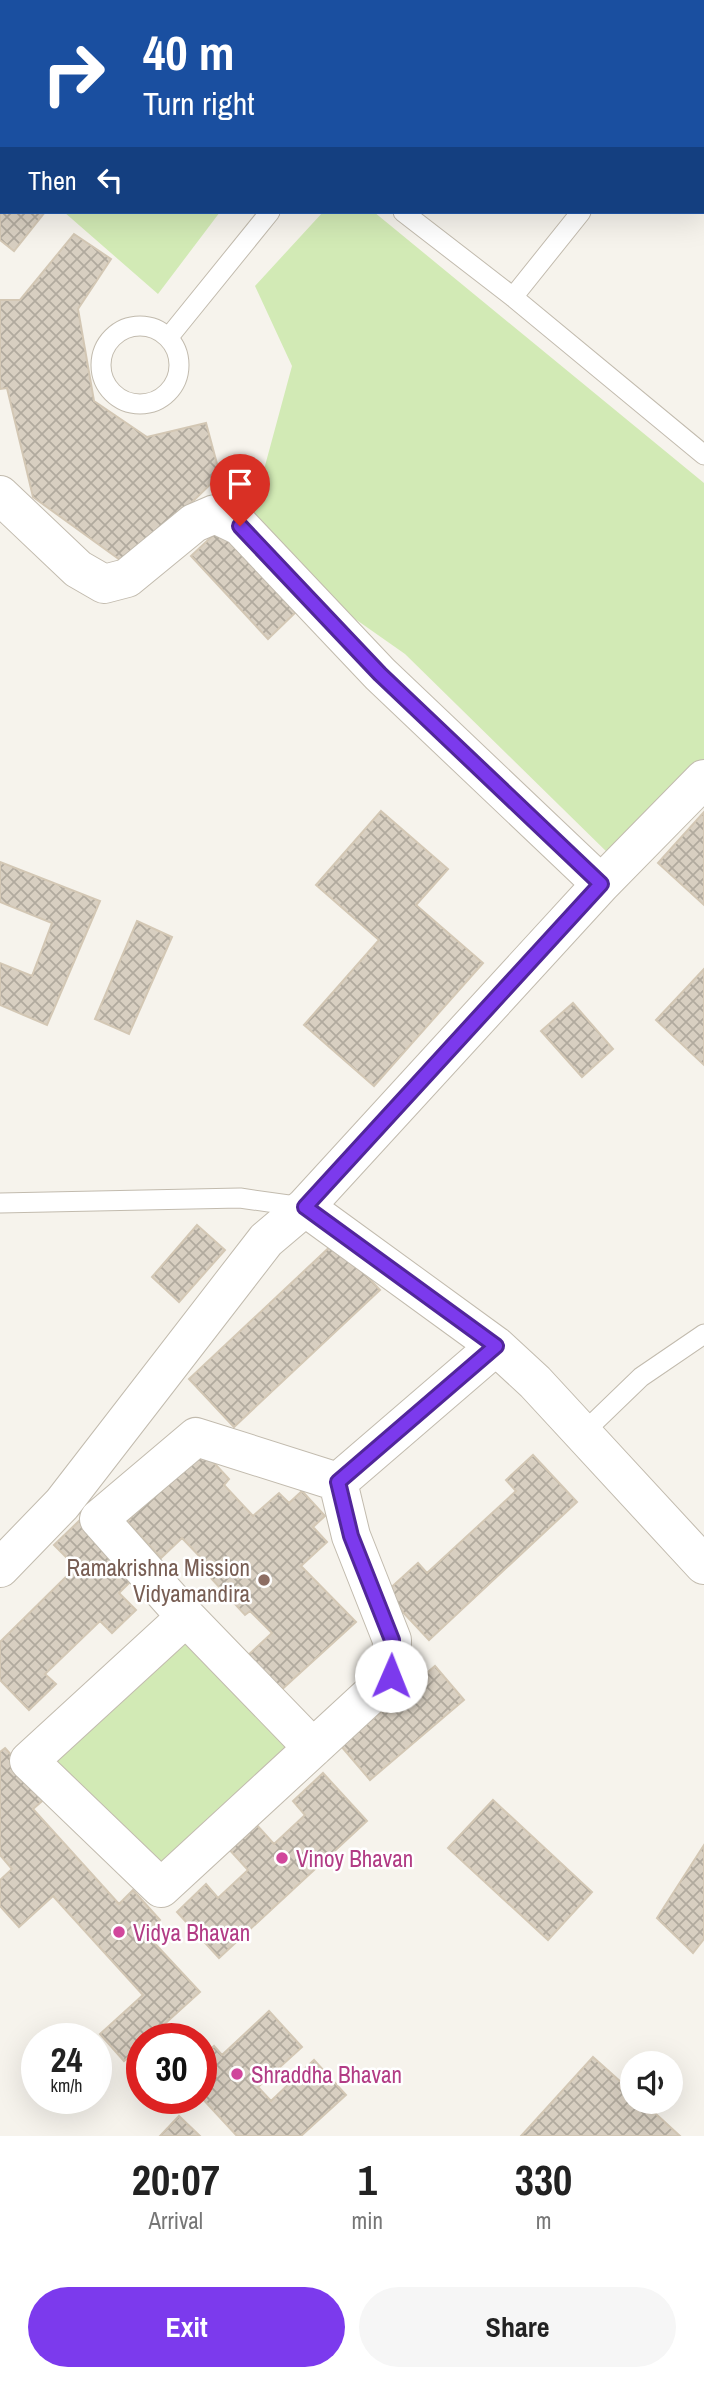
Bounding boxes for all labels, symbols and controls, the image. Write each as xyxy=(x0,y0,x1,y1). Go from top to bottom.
text: 40 m xyxy=(143,19,235,85)
icon: right xyxy=(28,28,119,119)
text: Turn right xyxy=(143,82,255,125)
icon: left xyxy=(91,161,129,199)
text: Then xyxy=(28,163,77,198)
pin xyxy=(210,454,270,526)
icon: arrive xyxy=(221,465,259,503)
place label: Ramakrishna Mission Vidyamandira xyxy=(67,1552,251,1609)
marker: Ramakrishna Mission Vidyamandira xyxy=(256,1572,272,1588)
position arrow xyxy=(354,1639,428,1713)
place label: Vinoy Bhavan xyxy=(296,1843,413,1874)
marker: Vinoy Bhavan xyxy=(274,1850,290,1866)
place label: Vidya Bhavan xyxy=(133,1917,250,1948)
marker: Vidya Bhavan xyxy=(111,1924,127,1940)
speed limit sign: 30 xyxy=(126,2023,217,2114)
text: 24 xyxy=(51,2036,82,2083)
map controls xyxy=(620,2051,683,2114)
button: sound xyxy=(620,2051,683,2114)
place label: Shraddha Bhavan xyxy=(251,2059,402,2090)
marker: Shraddha Bhavan xyxy=(229,2066,245,2082)
text: km/h xyxy=(51,2073,83,2098)
text: 20:07 xyxy=(132,2152,220,2208)
text: 1 xyxy=(358,2152,377,2208)
text: 330 xyxy=(515,2152,572,2208)
text: Arrival xyxy=(149,2205,203,2236)
text: min xyxy=(352,2205,383,2236)
text: m xyxy=(536,2205,551,2236)
button: Exit xyxy=(28,2287,345,2367)
button: Share xyxy=(359,2287,676,2367)

